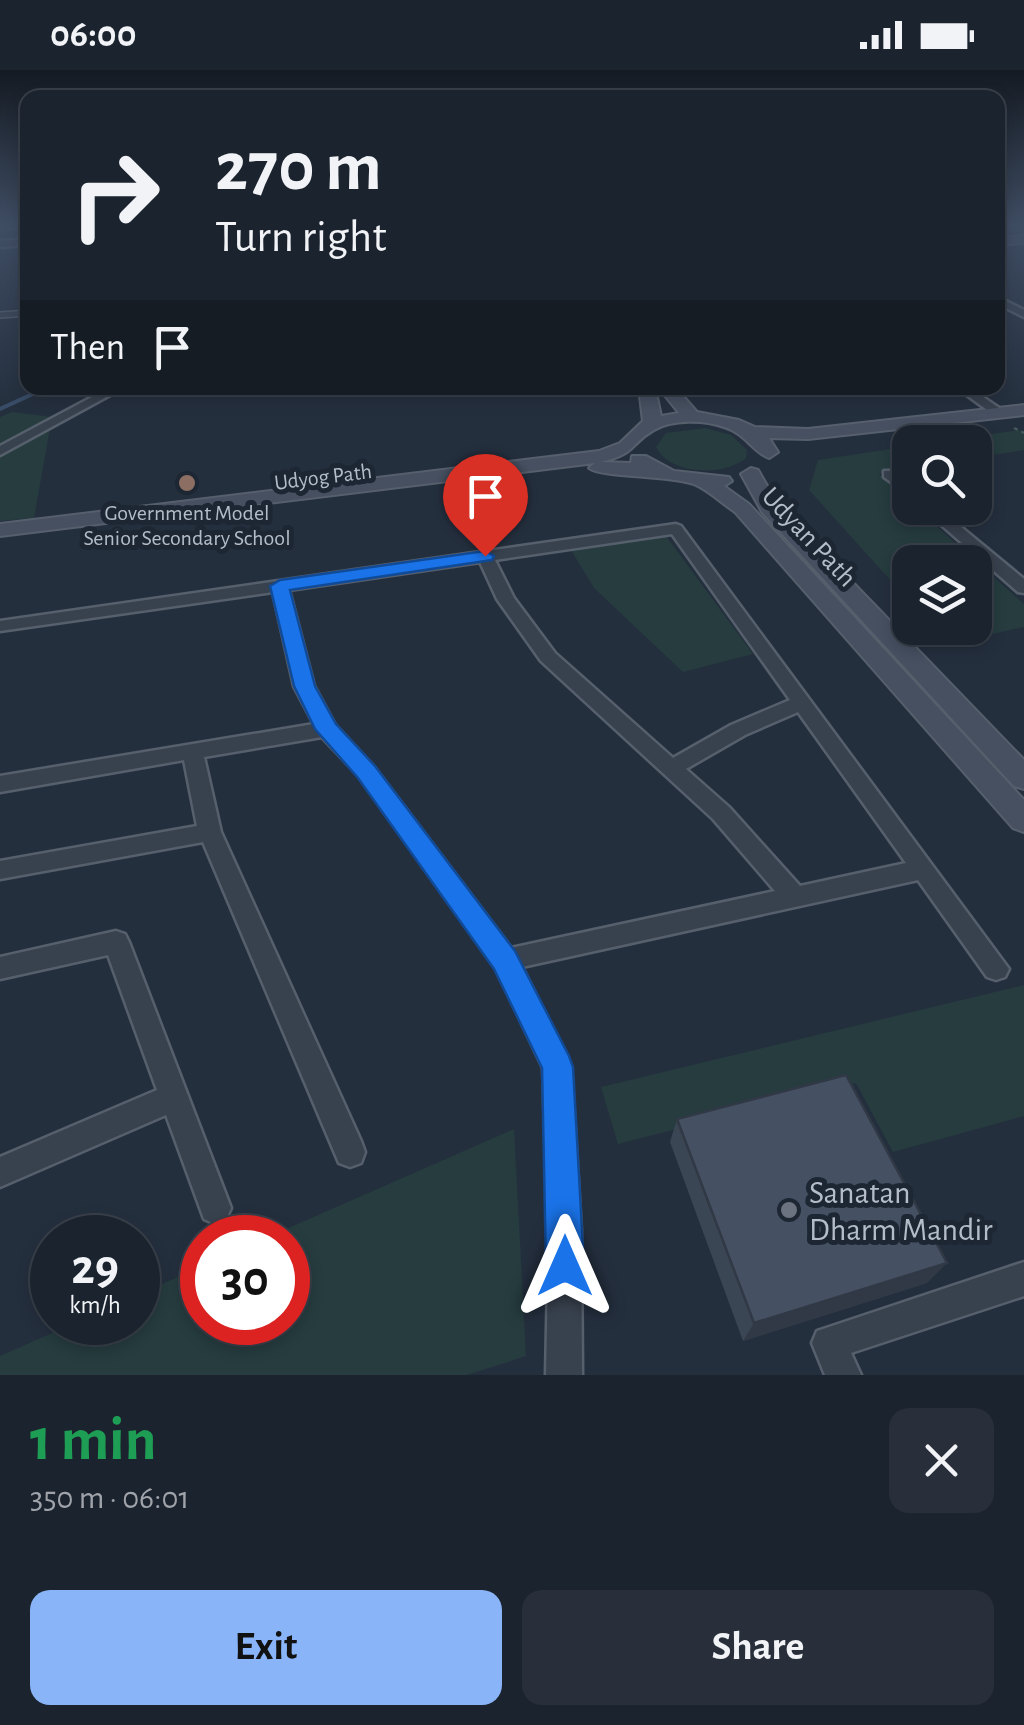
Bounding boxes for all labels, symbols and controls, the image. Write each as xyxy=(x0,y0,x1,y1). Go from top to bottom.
text: 06:00 xyxy=(50,16,136,54)
icon: right xyxy=(50,130,180,260)
text: 270 m xyxy=(215,133,382,203)
text: Turn right xyxy=(215,215,387,260)
icon: arrive xyxy=(145,320,200,375)
text: Then xyxy=(50,329,125,367)
map controls xyxy=(892,425,992,645)
button: search xyxy=(892,425,992,525)
pin xyxy=(443,454,528,557)
street label: Udyog Path xyxy=(273,460,373,494)
icon: arrive xyxy=(458,469,513,524)
marker: Government Model Senior Secondary School xyxy=(176,472,198,494)
street label: Udyan Path xyxy=(756,482,861,592)
place label: Government Model Senior Secondary School xyxy=(83,502,291,549)
button: layers xyxy=(892,545,992,645)
place label: Sanatan Dharm Mandir xyxy=(809,1177,993,1246)
marker: Sanatan Dharm Mandir xyxy=(778,1199,800,1221)
position arrow xyxy=(513,1214,617,1318)
speed limit sign: 30 xyxy=(180,1215,310,1345)
text: 29 xyxy=(71,1243,119,1293)
text: km/h xyxy=(69,1293,121,1318)
button: close xyxy=(889,1408,994,1513)
text: 1 min xyxy=(30,1411,156,1471)
text: 350 m · 06:01 xyxy=(30,1482,189,1514)
button: Exit xyxy=(30,1590,502,1705)
button: Share xyxy=(522,1590,994,1705)

